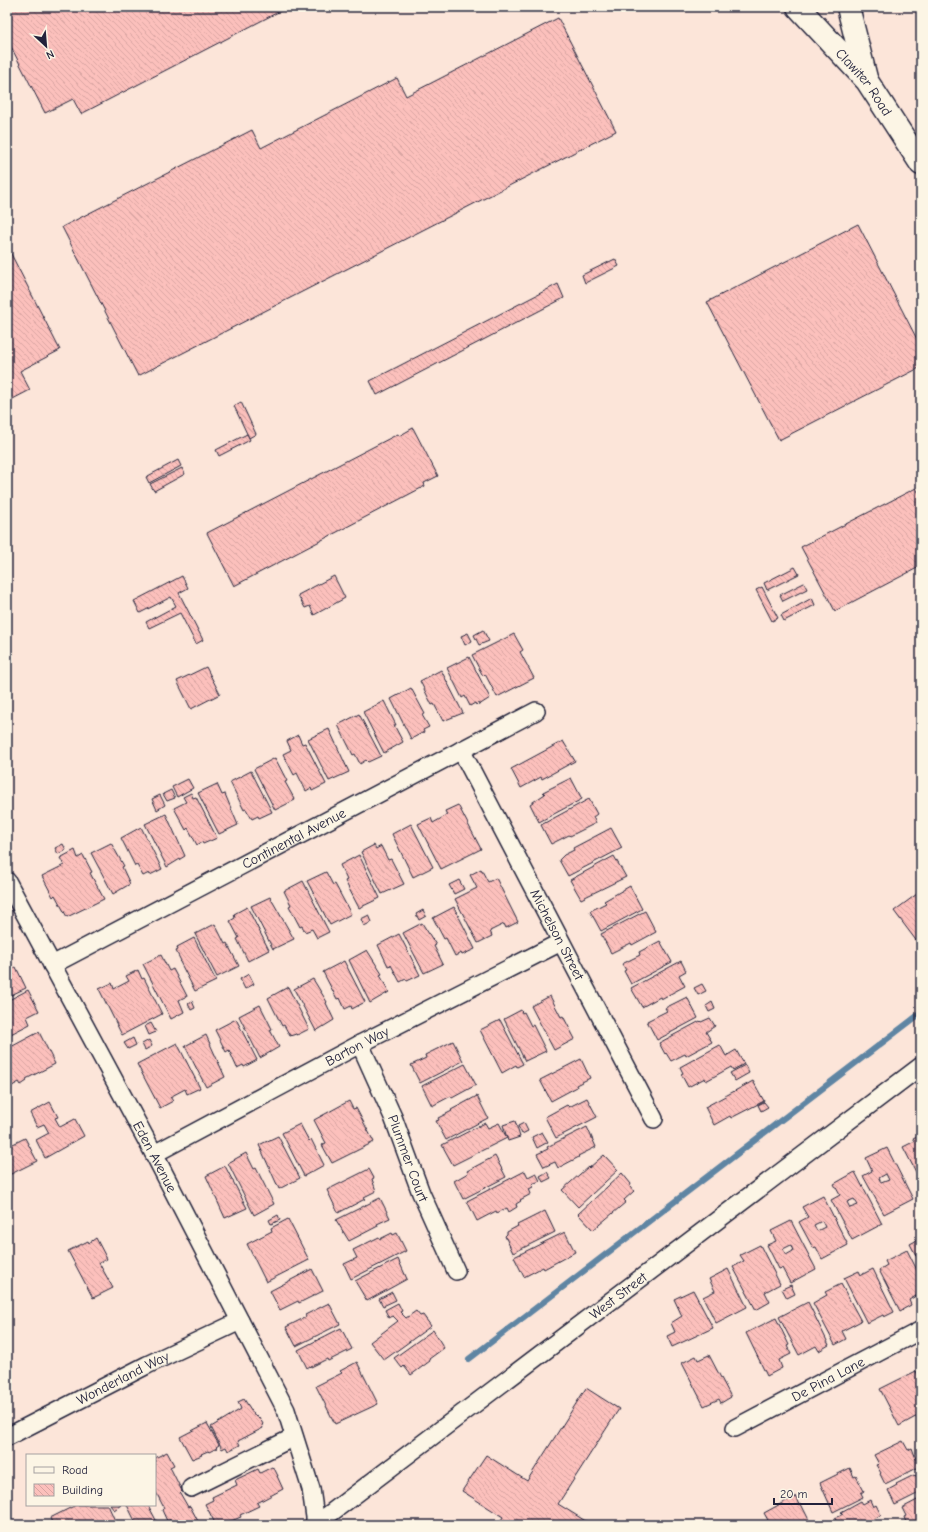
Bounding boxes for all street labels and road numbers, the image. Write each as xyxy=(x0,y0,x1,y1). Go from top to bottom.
street label: Clawiter Road xyxy=(832,44,896,119)
street label: Continental Avenue xyxy=(239,804,348,872)
street label: Michelson Street xyxy=(527,886,589,983)
street label: Barton Way xyxy=(322,1022,392,1070)
street label: Plummer Court xyxy=(384,1112,433,1205)
street label: Eden Avenue xyxy=(129,1118,181,1195)
street label: West Street xyxy=(586,1268,651,1323)
street label: Wonderland Way xyxy=(74,1347,172,1408)
street label: De Pina Lane xyxy=(789,1353,867,1405)

